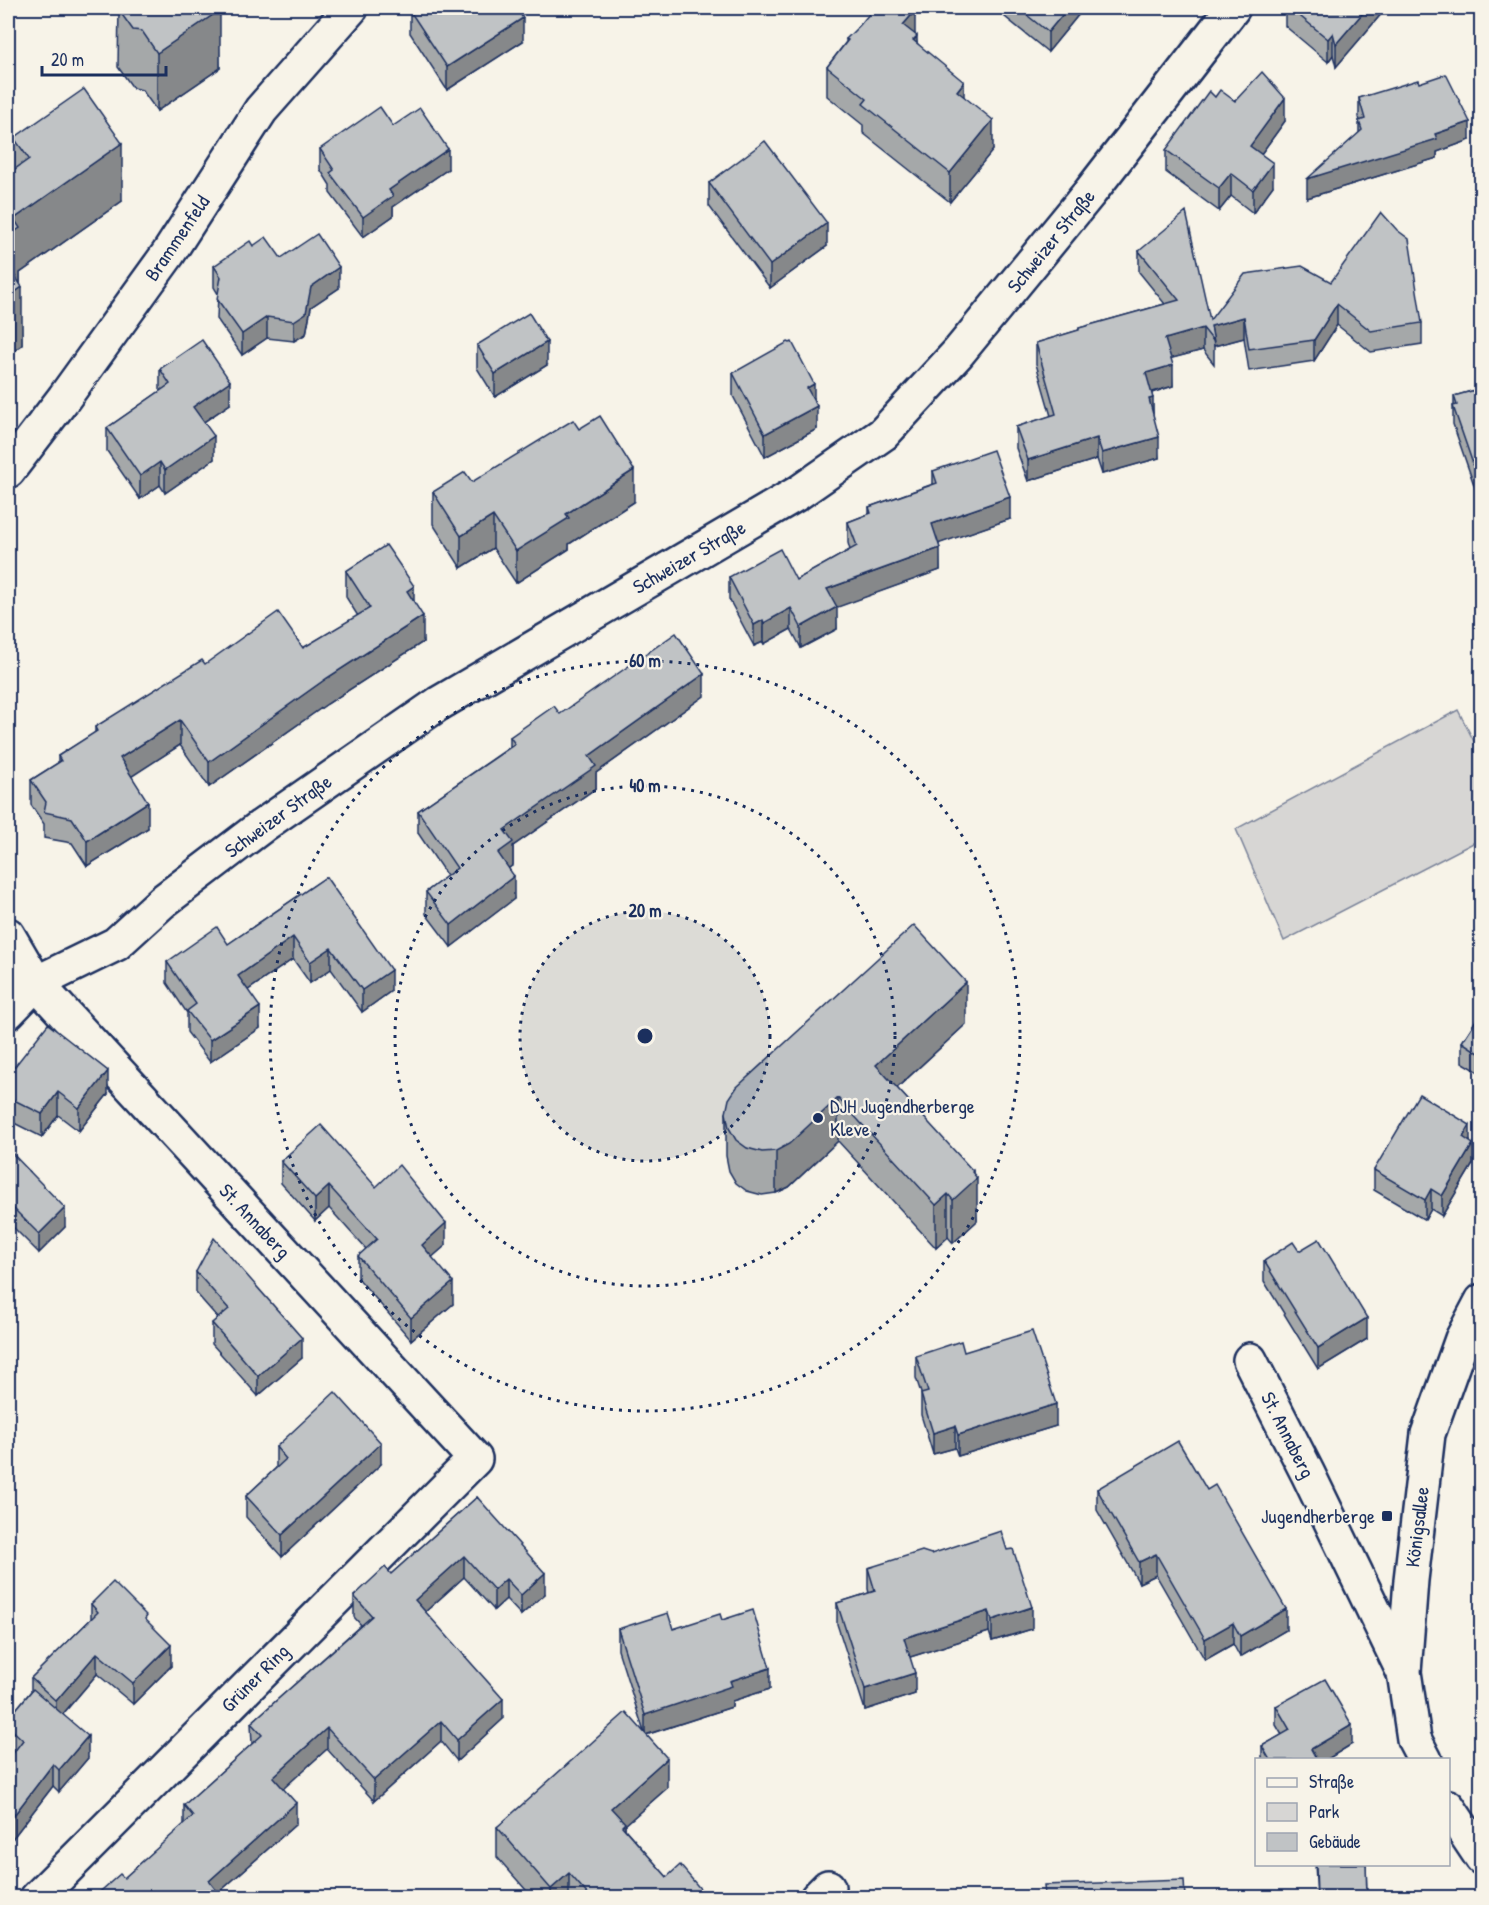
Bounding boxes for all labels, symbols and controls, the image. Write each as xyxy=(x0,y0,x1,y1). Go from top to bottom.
scale bar xyxy=(42,39,166,77)
text: 20 m xyxy=(51,47,84,72)
street label: Schweizer Straße xyxy=(1000,183,1101,298)
street label: Brammenfeld xyxy=(138,189,215,286)
street label: Schweizer Straße xyxy=(627,513,750,600)
text: 60 m xyxy=(629,648,661,673)
street label: Schweizer Straße xyxy=(219,768,337,864)
text: 40 m xyxy=(629,773,661,798)
text: 20 m xyxy=(629,898,661,923)
centre of rings xyxy=(635,1026,655,1046)
place label: DJH Jugendherberge Kleve xyxy=(830,1092,975,1142)
marker: DJH Jugendherberge Kleve xyxy=(811,1111,825,1125)
street label: St. Annaberg xyxy=(214,1177,297,1264)
street label: St. Annaberg xyxy=(1255,1387,1322,1483)
street label: Königsallee xyxy=(1398,1485,1435,1569)
place label: Jugendherberge xyxy=(1261,1502,1375,1529)
marker: Jugendherberge xyxy=(1380,1509,1394,1523)
street label: Grüner Ring xyxy=(215,1638,295,1718)
legend xyxy=(1255,1758,1450,1866)
text: Straße xyxy=(1309,1769,1354,1794)
text: Park xyxy=(1309,1799,1340,1824)
text: Gebäude xyxy=(1309,1829,1361,1854)

